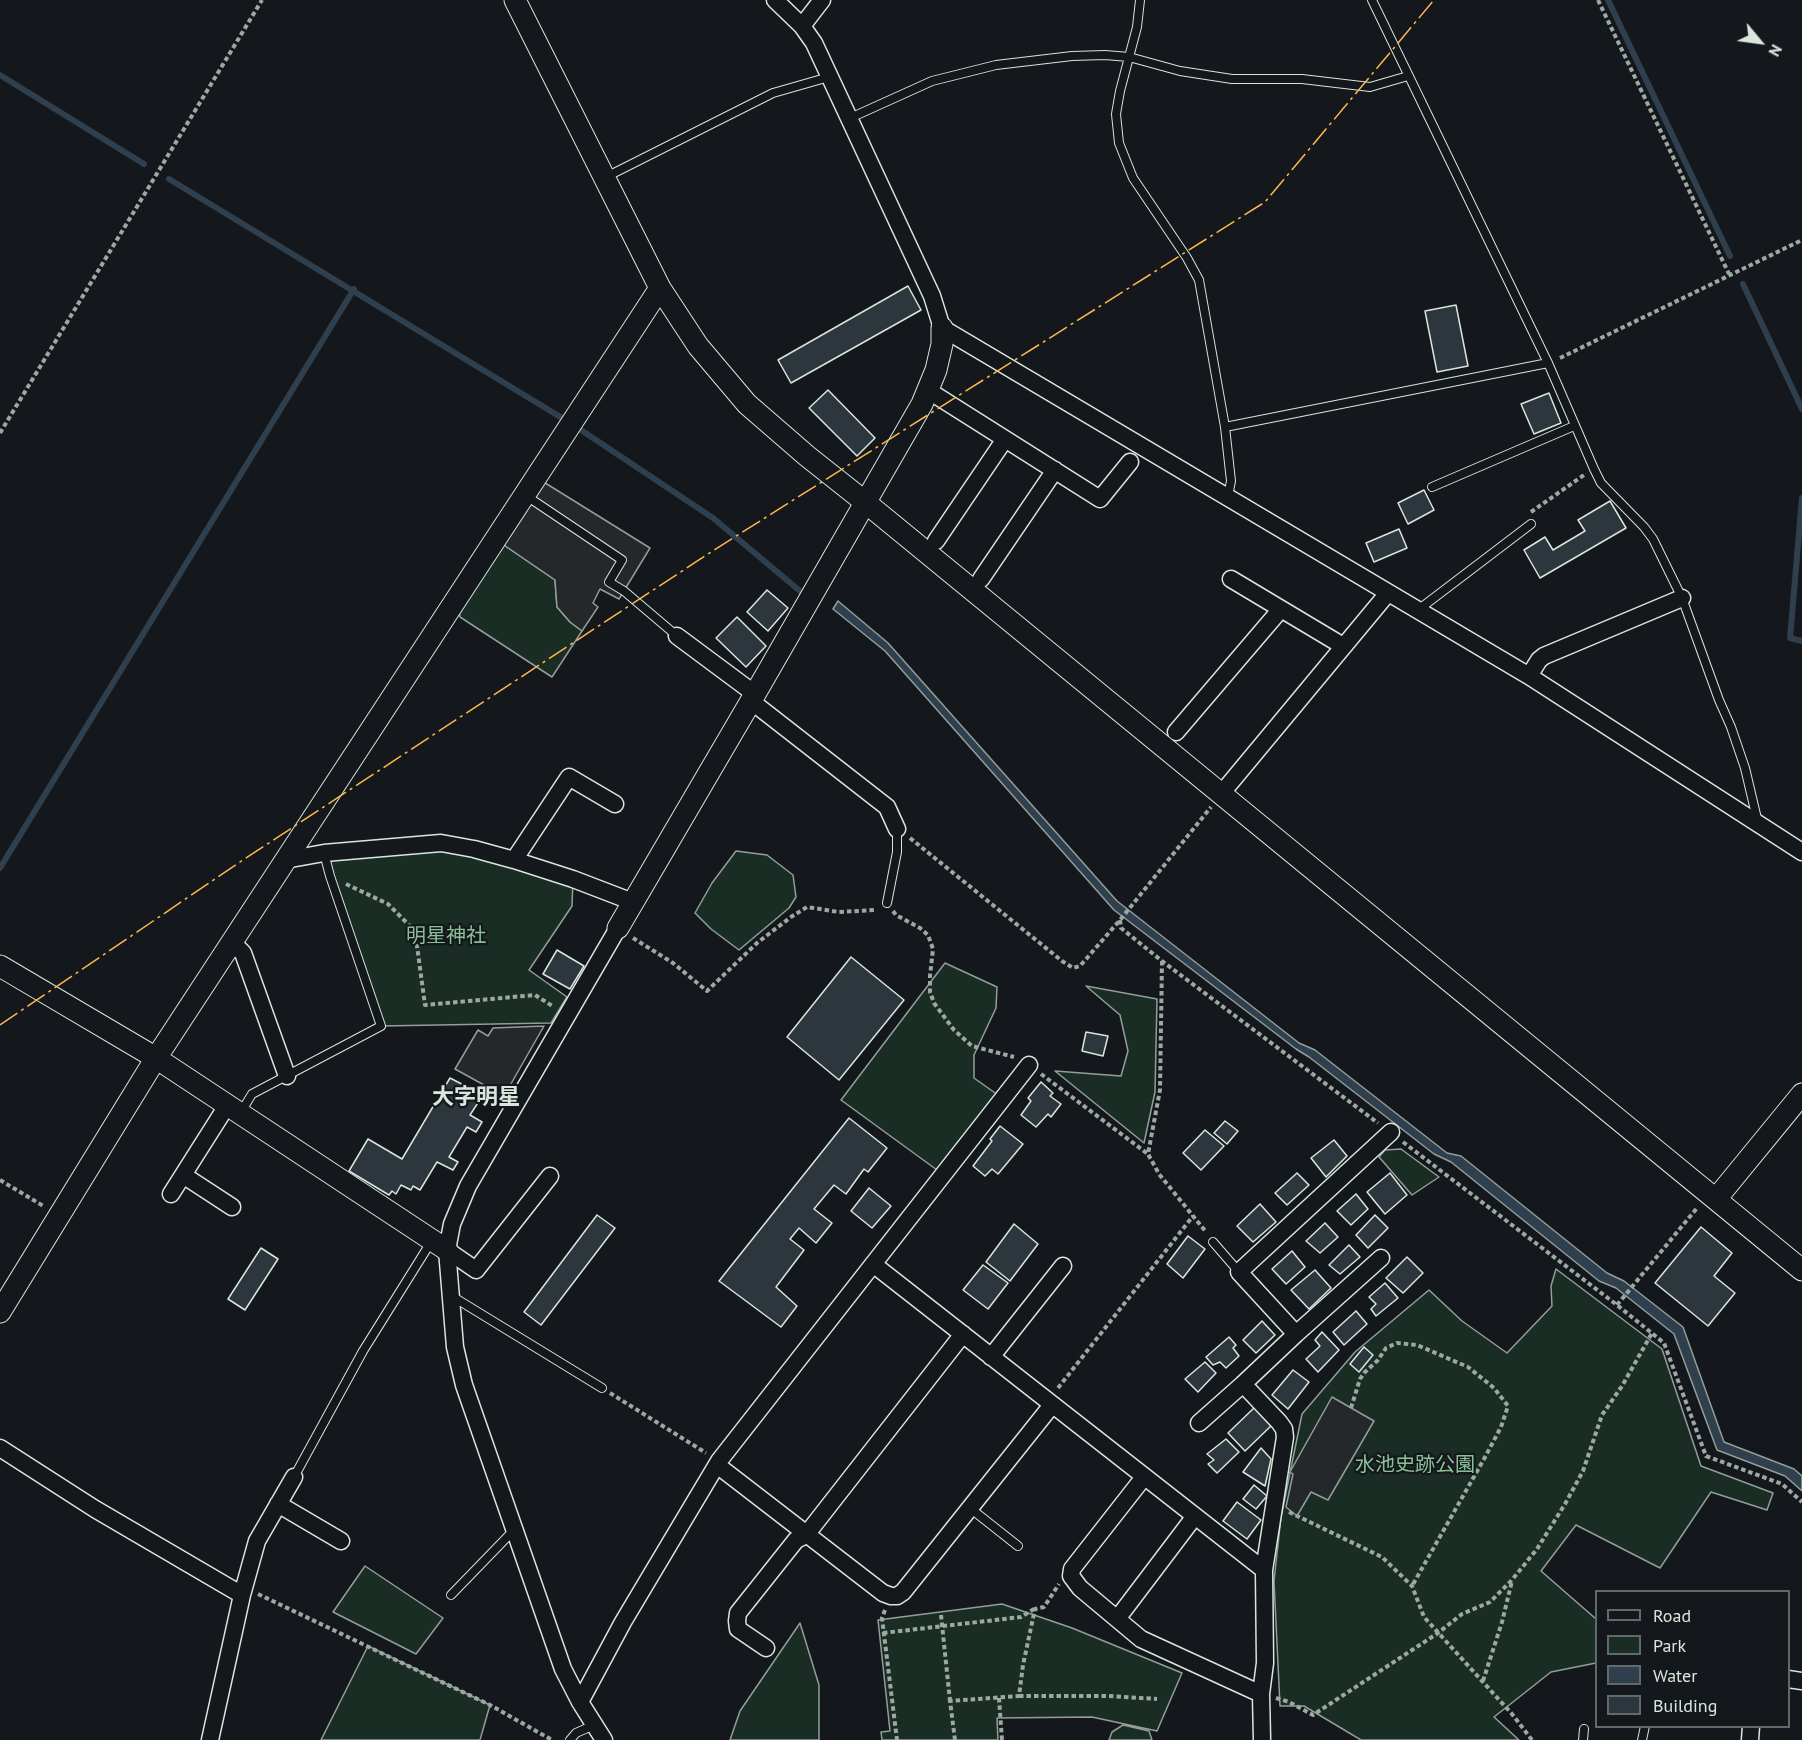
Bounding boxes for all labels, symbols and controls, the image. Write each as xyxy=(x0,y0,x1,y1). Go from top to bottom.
north arrow xyxy=(1730,12,1790,72)
text: N xyxy=(1764,41,1787,60)
park label: 明星神社 xyxy=(406,924,486,948)
district label: 大字明星 xyxy=(432,1085,520,1111)
park label: 水池史跡公園 xyxy=(1355,1453,1475,1477)
legend xyxy=(1595,1590,1790,1728)
text: Road xyxy=(1653,1604,1691,1627)
text: Park xyxy=(1653,1634,1686,1657)
text: Water xyxy=(1653,1664,1697,1687)
text: Building xyxy=(1653,1694,1717,1717)

